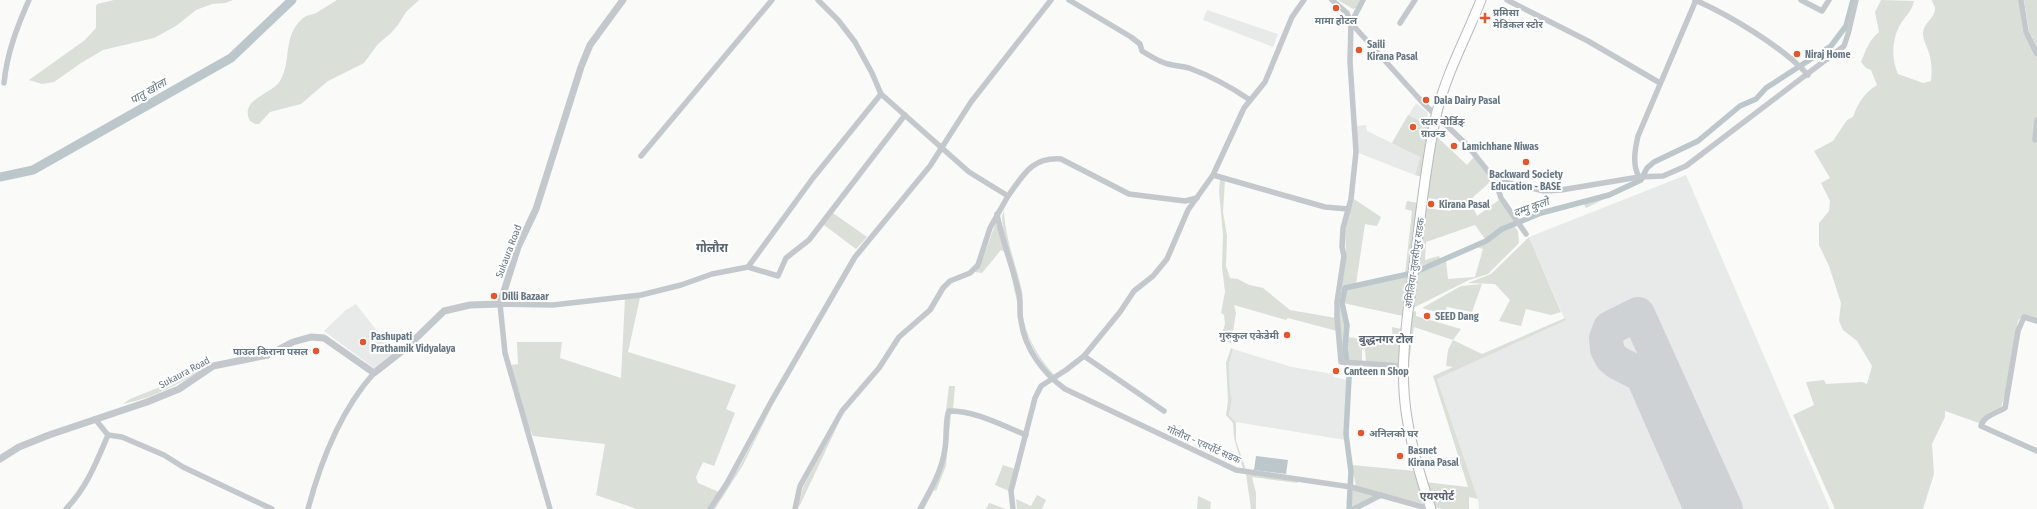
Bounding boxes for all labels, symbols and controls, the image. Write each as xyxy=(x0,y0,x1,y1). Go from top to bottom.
marker: मामा होटल xyxy=(1331,3,1341,13)
place label: प्रमिसा मेडिकल स्टोर xyxy=(1493,7,1543,31)
marker: प्रमिसा मेडिकल स्टोर xyxy=(1480,13,1490,23)
place label: मामा होटल xyxy=(1315,15,1358,27)
place label: Saili Kirana Pasal xyxy=(1367,39,1418,63)
marker: Saili Kirana Pasal xyxy=(1354,45,1364,55)
marker: Niraj Home xyxy=(1792,49,1802,59)
place label: Niraj Home xyxy=(1805,49,1851,61)
water label: पातु खोला xyxy=(128,75,171,107)
marker: Dala Dairy Pasal xyxy=(1421,95,1431,105)
place label: Dala Dairy Pasal xyxy=(1434,95,1500,107)
place label: स्टार बोर्डिङ् ग्राउन्ड xyxy=(1421,116,1466,140)
marker: स्टार बोर्डिङ् ग्राउन्ड xyxy=(1408,122,1418,132)
marker: Lamichhane Niwas xyxy=(1449,141,1459,151)
place label: Lamichhane Niwas xyxy=(1462,141,1539,153)
marker: Backward Society Education - BASE xyxy=(1521,157,1531,167)
place label: Backward Society Education - BASE xyxy=(1489,169,1563,193)
water label: दम्मु कुलो xyxy=(1512,194,1553,220)
marker: Kirana Pasal xyxy=(1426,199,1436,209)
place label: Kirana Pasal xyxy=(1439,199,1490,211)
street label: अमिलिया-तुलसीपुर सडक xyxy=(1403,217,1427,309)
street label: Sukaura Road xyxy=(493,223,525,280)
district label: गोलौरा xyxy=(696,240,729,255)
marker: Dilli Bazaar xyxy=(489,291,499,301)
place label: Dilli Bazaar xyxy=(502,291,549,303)
marker: SEED Dang xyxy=(1422,311,1432,321)
place label: SEED Dang xyxy=(1435,311,1479,323)
place label: गुरुकुल एकेडेमी xyxy=(1219,329,1280,342)
marker: गुरुकुल एकेडेमी xyxy=(1282,330,1292,340)
place label: Pashupati Prathamik Vidyalaya xyxy=(371,331,455,355)
district label: बुद्धनगर टोल xyxy=(1359,333,1414,347)
marker: Pashupati Prathamik Vidyalaya xyxy=(358,337,368,347)
place label: पाउल किराना पसल xyxy=(233,346,309,358)
marker: पाउल किराना पसल xyxy=(311,346,321,356)
street label: Sukaura Road xyxy=(157,354,212,391)
marker: Canteen n Shop xyxy=(1331,366,1341,376)
place label: Canteen n Shop xyxy=(1344,366,1409,378)
street label: गोलौरा - एयर्पोर्ट सडक xyxy=(1165,423,1243,467)
marker: अनिलको घर xyxy=(1356,428,1366,438)
place label: अनिलको घर xyxy=(1369,428,1419,440)
place label: Basnet Kirana Pasal xyxy=(1408,445,1459,469)
marker: Basnet Kirana Pasal xyxy=(1395,451,1405,461)
district label: एयरपोर्ट xyxy=(1420,490,1455,503)

